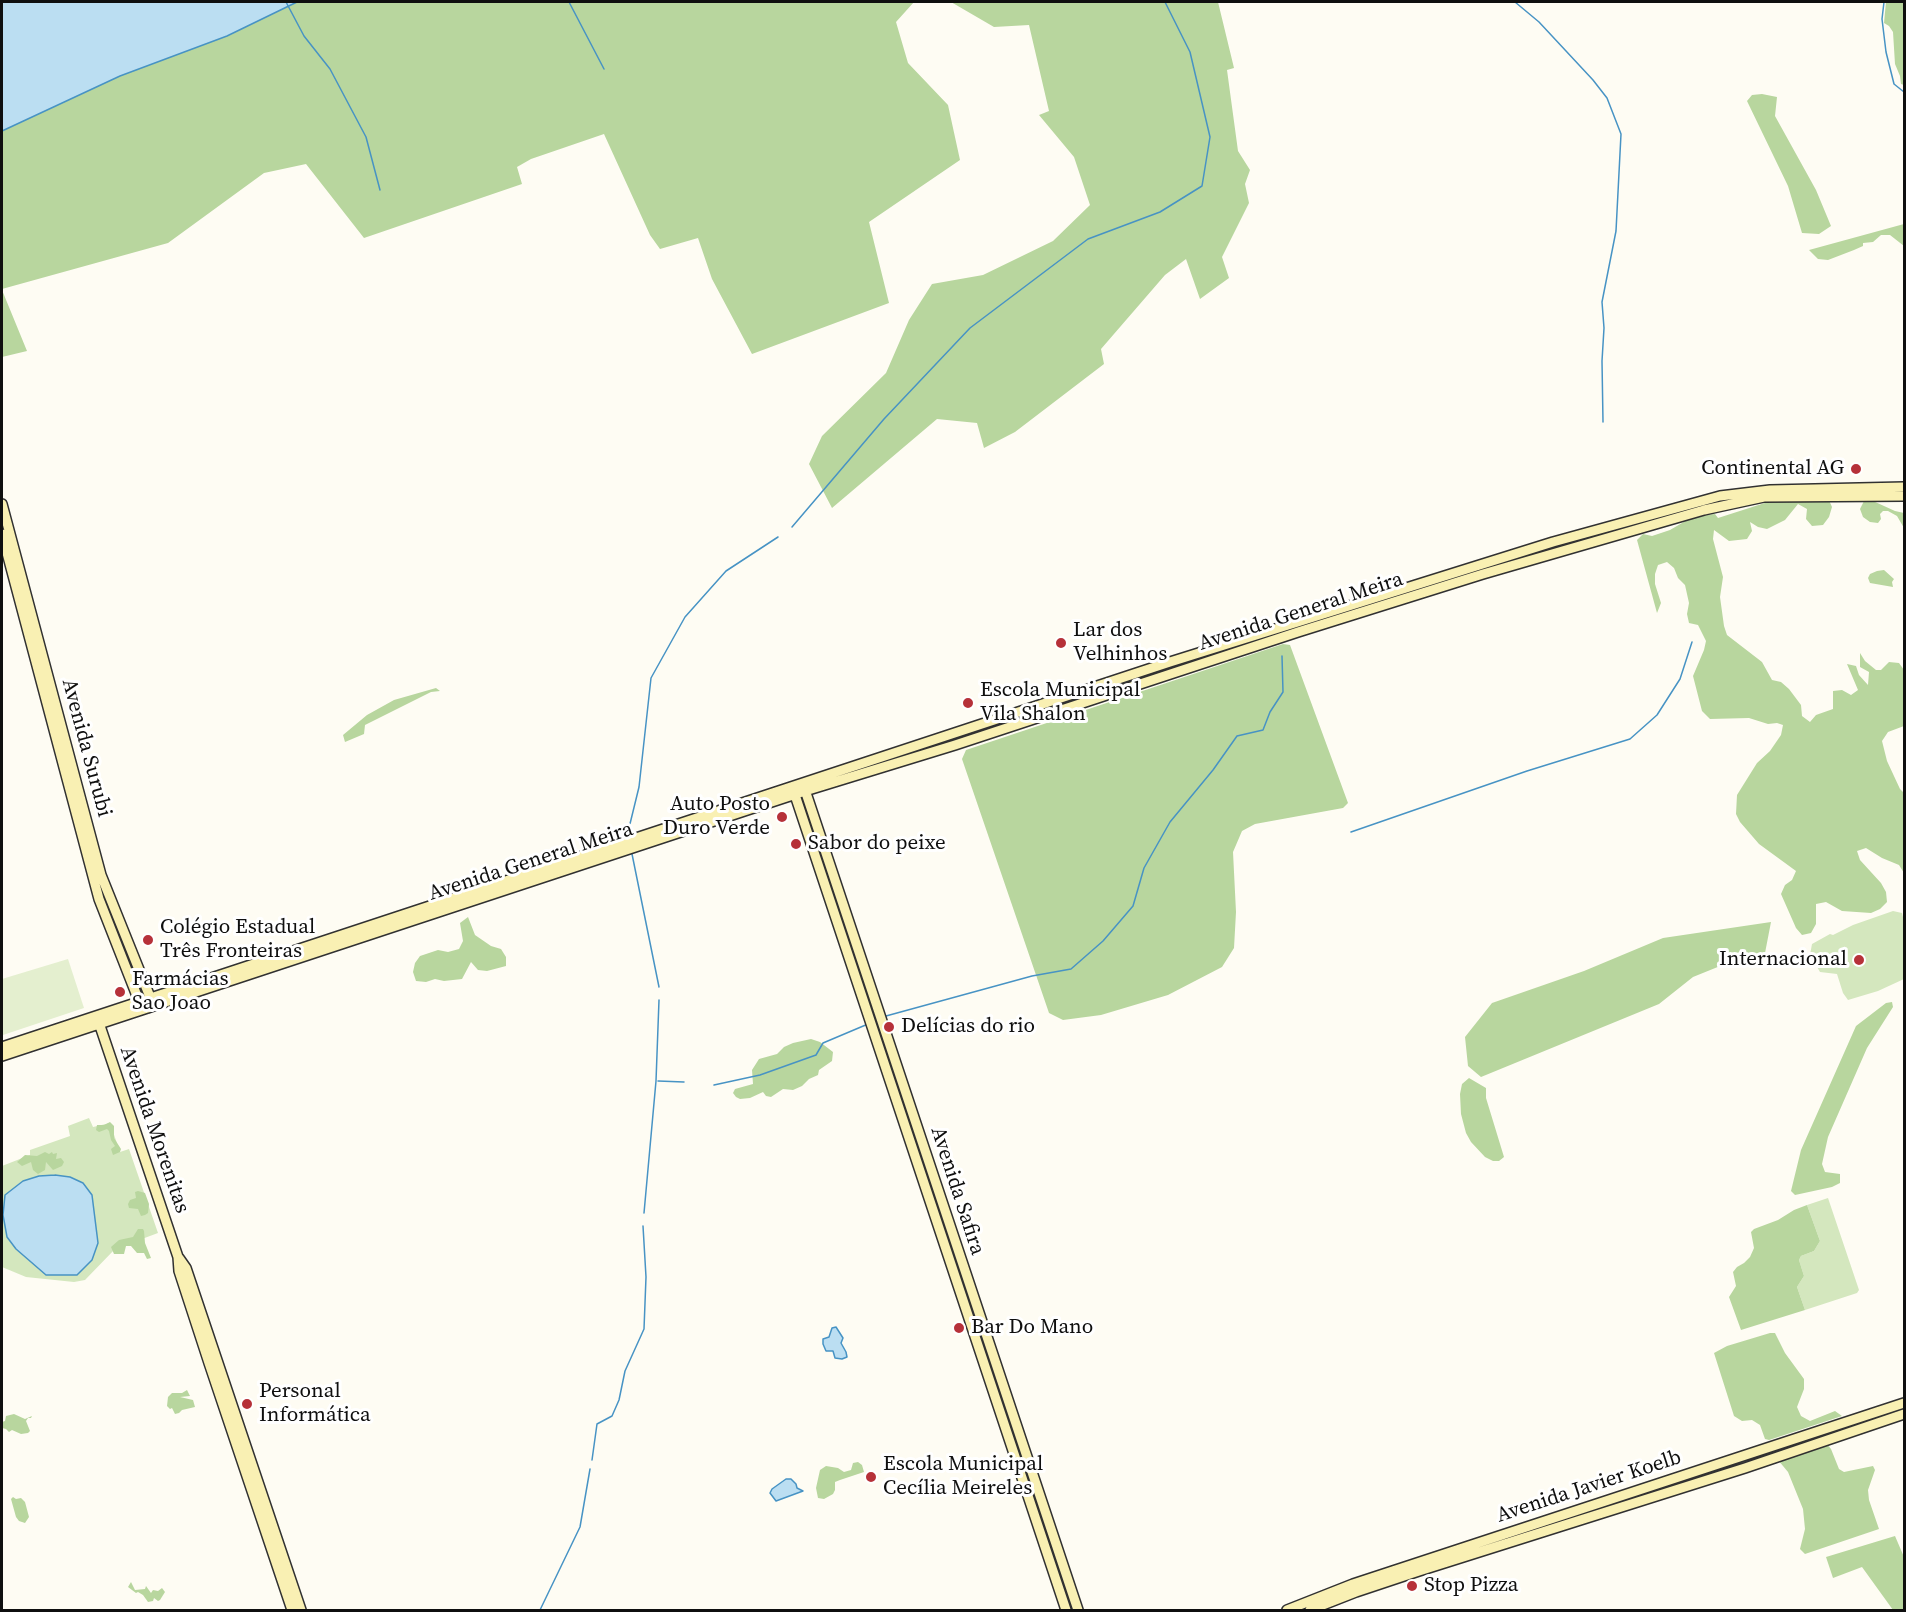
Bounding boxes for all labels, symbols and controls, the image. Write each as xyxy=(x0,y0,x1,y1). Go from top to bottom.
place label: Continental AG xyxy=(1701,456,1844,482)
marker: Continental AG xyxy=(1849,462,1863,476)
street label: Avenida General Meira xyxy=(1196,567,1406,657)
place label: Lar dos Velhinhos xyxy=(1073,618,1167,668)
marker: Lar dos Velhinhos xyxy=(1054,636,1068,650)
street label: Avenida Surubi xyxy=(55,676,117,820)
place label: Escola Municipal Vila Shalon xyxy=(980,678,1140,728)
marker: Escola Municipal Vila Shalon xyxy=(961,696,975,710)
place label: Auto Posto Duro Verde xyxy=(663,792,770,842)
marker: Auto Posto Duro Verde xyxy=(775,810,789,824)
street label: Avenida General Meira xyxy=(426,817,636,907)
place label: Sabor do peixe xyxy=(808,831,946,857)
marker: Sabor do peixe xyxy=(789,837,803,851)
place label: Colégio Estadual Três Fronteiras xyxy=(160,915,315,965)
marker: Colégio Estadual Três Fronteiras xyxy=(141,933,155,947)
place label: Internacional xyxy=(1719,947,1847,973)
marker: Internacional xyxy=(1852,953,1866,967)
place label: Farmácias Sao Joao xyxy=(132,967,229,1017)
marker: Farmácias Sao Joao xyxy=(113,985,127,999)
place label: Delícias do rio xyxy=(901,1014,1035,1040)
marker: Delícias do rio xyxy=(882,1020,896,1034)
street label: Avenida Morenitas xyxy=(114,1043,194,1217)
street label: Avenida Safira xyxy=(924,1124,990,1258)
place label: Bar Do Mano xyxy=(971,1315,1093,1341)
marker: Bar Do Mano xyxy=(952,1321,966,1335)
place label: Personal Informática xyxy=(259,1379,371,1429)
marker: Personal Informática xyxy=(240,1397,254,1411)
street label: Avenida Javier Koelb xyxy=(1493,1445,1685,1529)
place label: Escola Municipal Cecília Meireles xyxy=(883,1452,1043,1502)
marker: Escola Municipal Cecília Meireles xyxy=(864,1470,878,1484)
place label: Stop Pizza xyxy=(1424,1573,1518,1599)
marker: Stop Pizza xyxy=(1405,1579,1419,1593)

